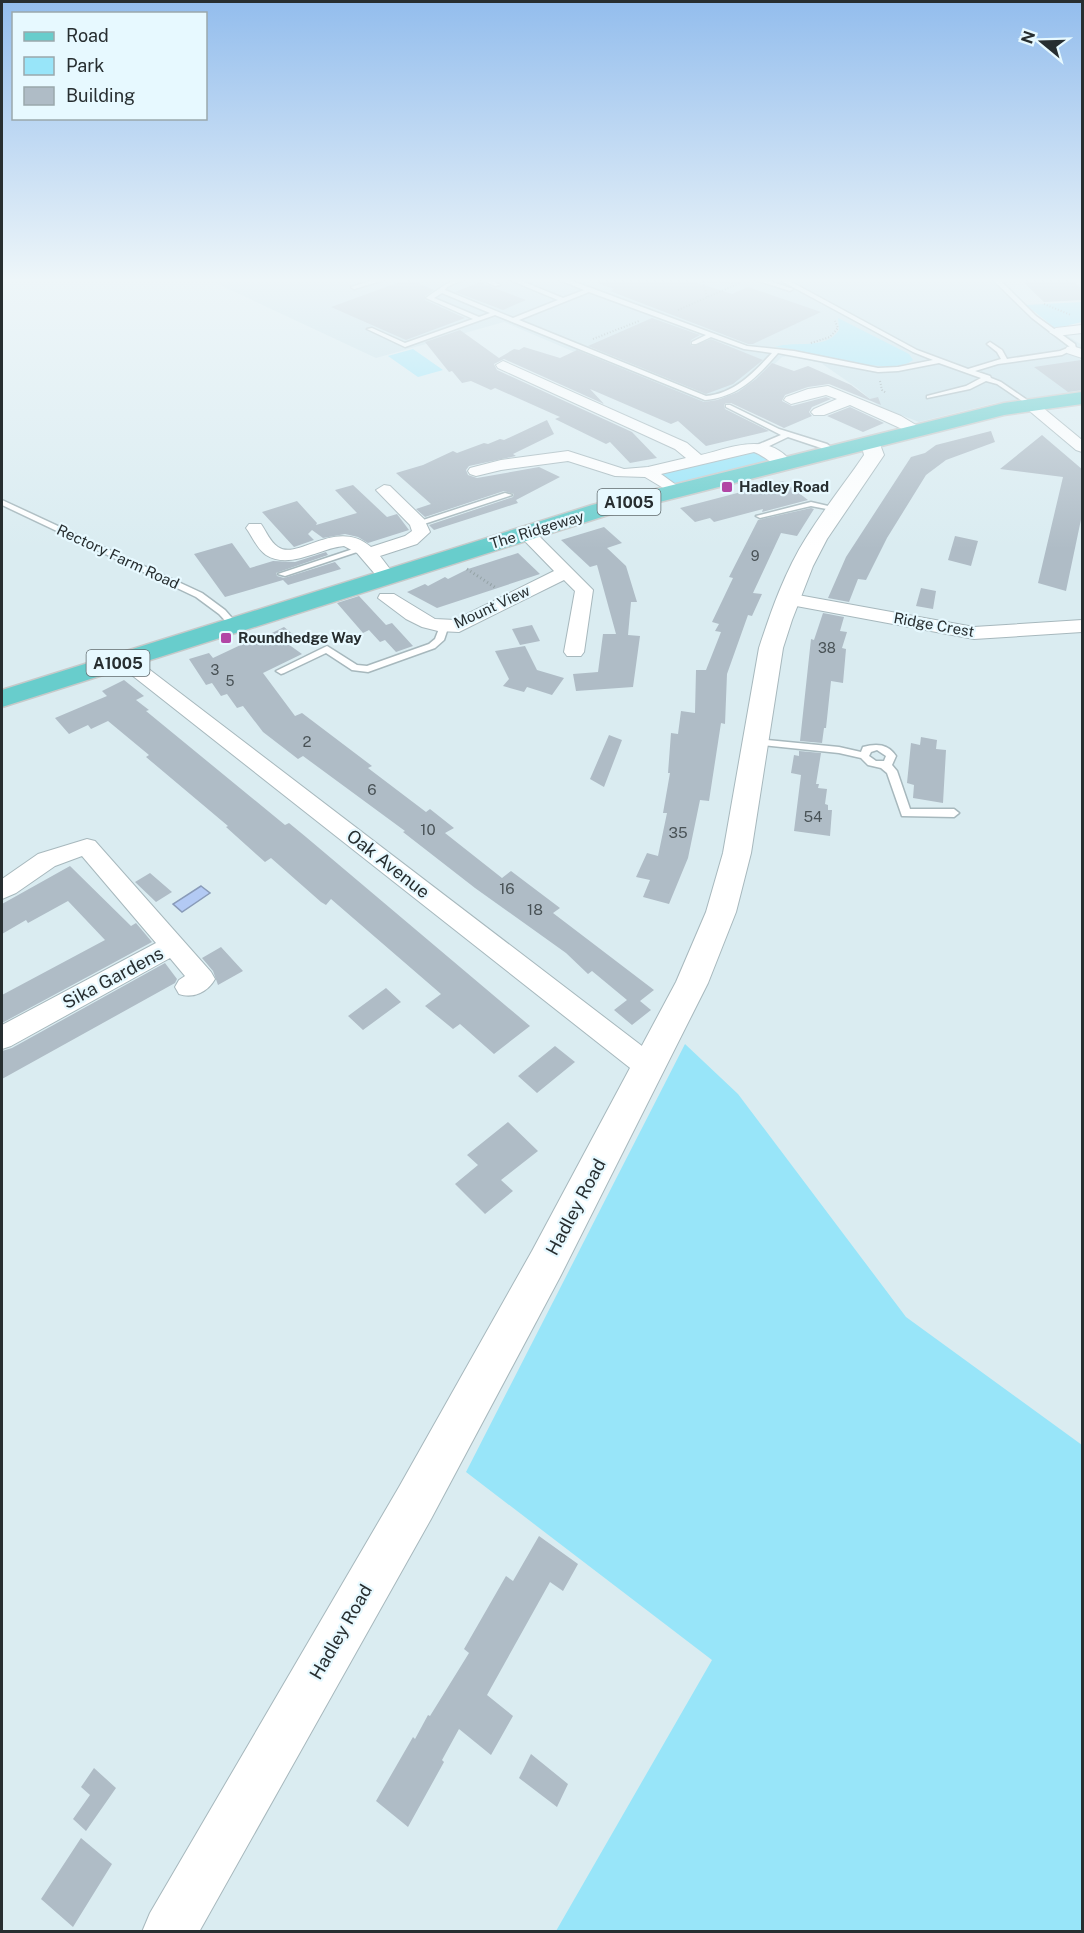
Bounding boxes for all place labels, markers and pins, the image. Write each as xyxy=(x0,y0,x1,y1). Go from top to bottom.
place label: Hadley Road xyxy=(739,478,829,495)
marker: Hadley Road xyxy=(720,480,734,494)
place label: Roundhedge Way xyxy=(238,629,362,646)
marker: Roundhedge Way xyxy=(219,631,233,645)

